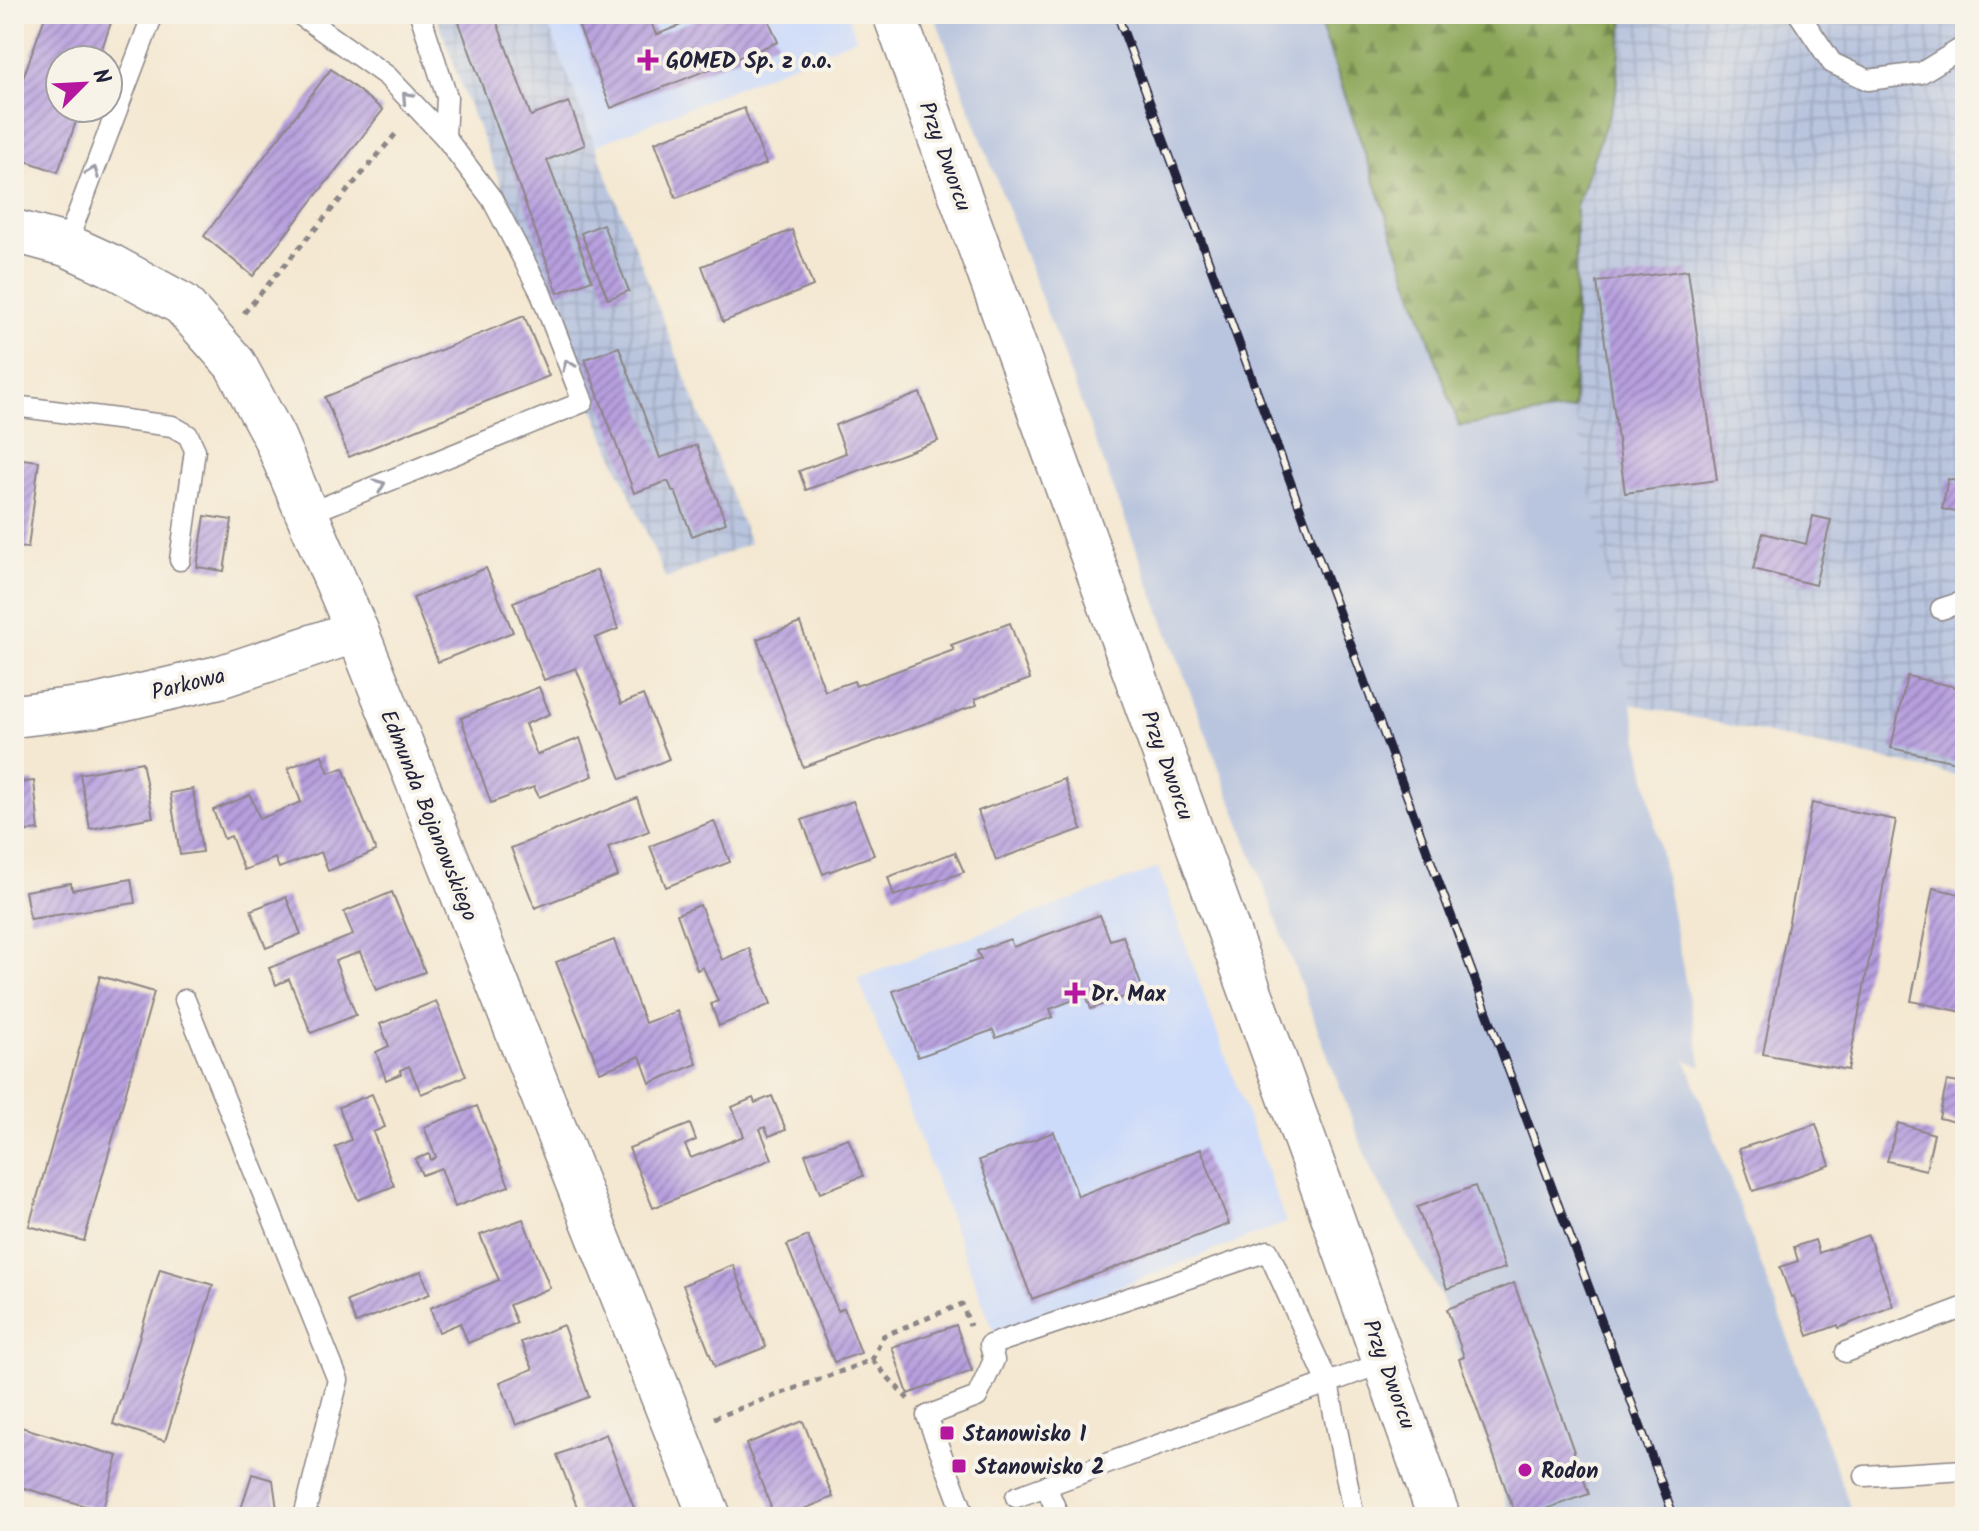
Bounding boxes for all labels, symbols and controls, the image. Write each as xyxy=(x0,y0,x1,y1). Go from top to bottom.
north arrow xyxy=(44,44,124,124)
place label: GOMED Sp. z o.o. xyxy=(666,45,832,80)
marker: GOMED Sp. z o.o. xyxy=(637,49,659,71)
text: N xyxy=(81,63,119,90)
one-way arrow xyxy=(401,92,416,106)
street label: Przy Dworcu xyxy=(908,97,980,217)
one-way arrow xyxy=(83,166,100,180)
one-way arrow xyxy=(562,359,578,373)
one-way arrow xyxy=(372,478,386,495)
street label: Parkowa xyxy=(148,659,229,711)
street label: Edmunda Bojanowskiego xyxy=(369,705,486,927)
street label: Przy Dworcu xyxy=(1130,706,1202,826)
place label: Dr. Max xyxy=(1091,978,1166,1013)
marker: Dr. Max xyxy=(1066,984,1084,1002)
street label: Przy Dworcu xyxy=(1352,1315,1424,1435)
place label: Stanowisko 1 xyxy=(963,1418,1086,1453)
marker: Stanowisko 1 xyxy=(938,1424,956,1442)
place label: Stanowisko 2 xyxy=(975,1451,1104,1486)
place label: Rodon xyxy=(1541,1455,1598,1490)
marker: Stanowisko 2 xyxy=(950,1457,968,1475)
marker: Rodon xyxy=(1516,1461,1534,1479)

